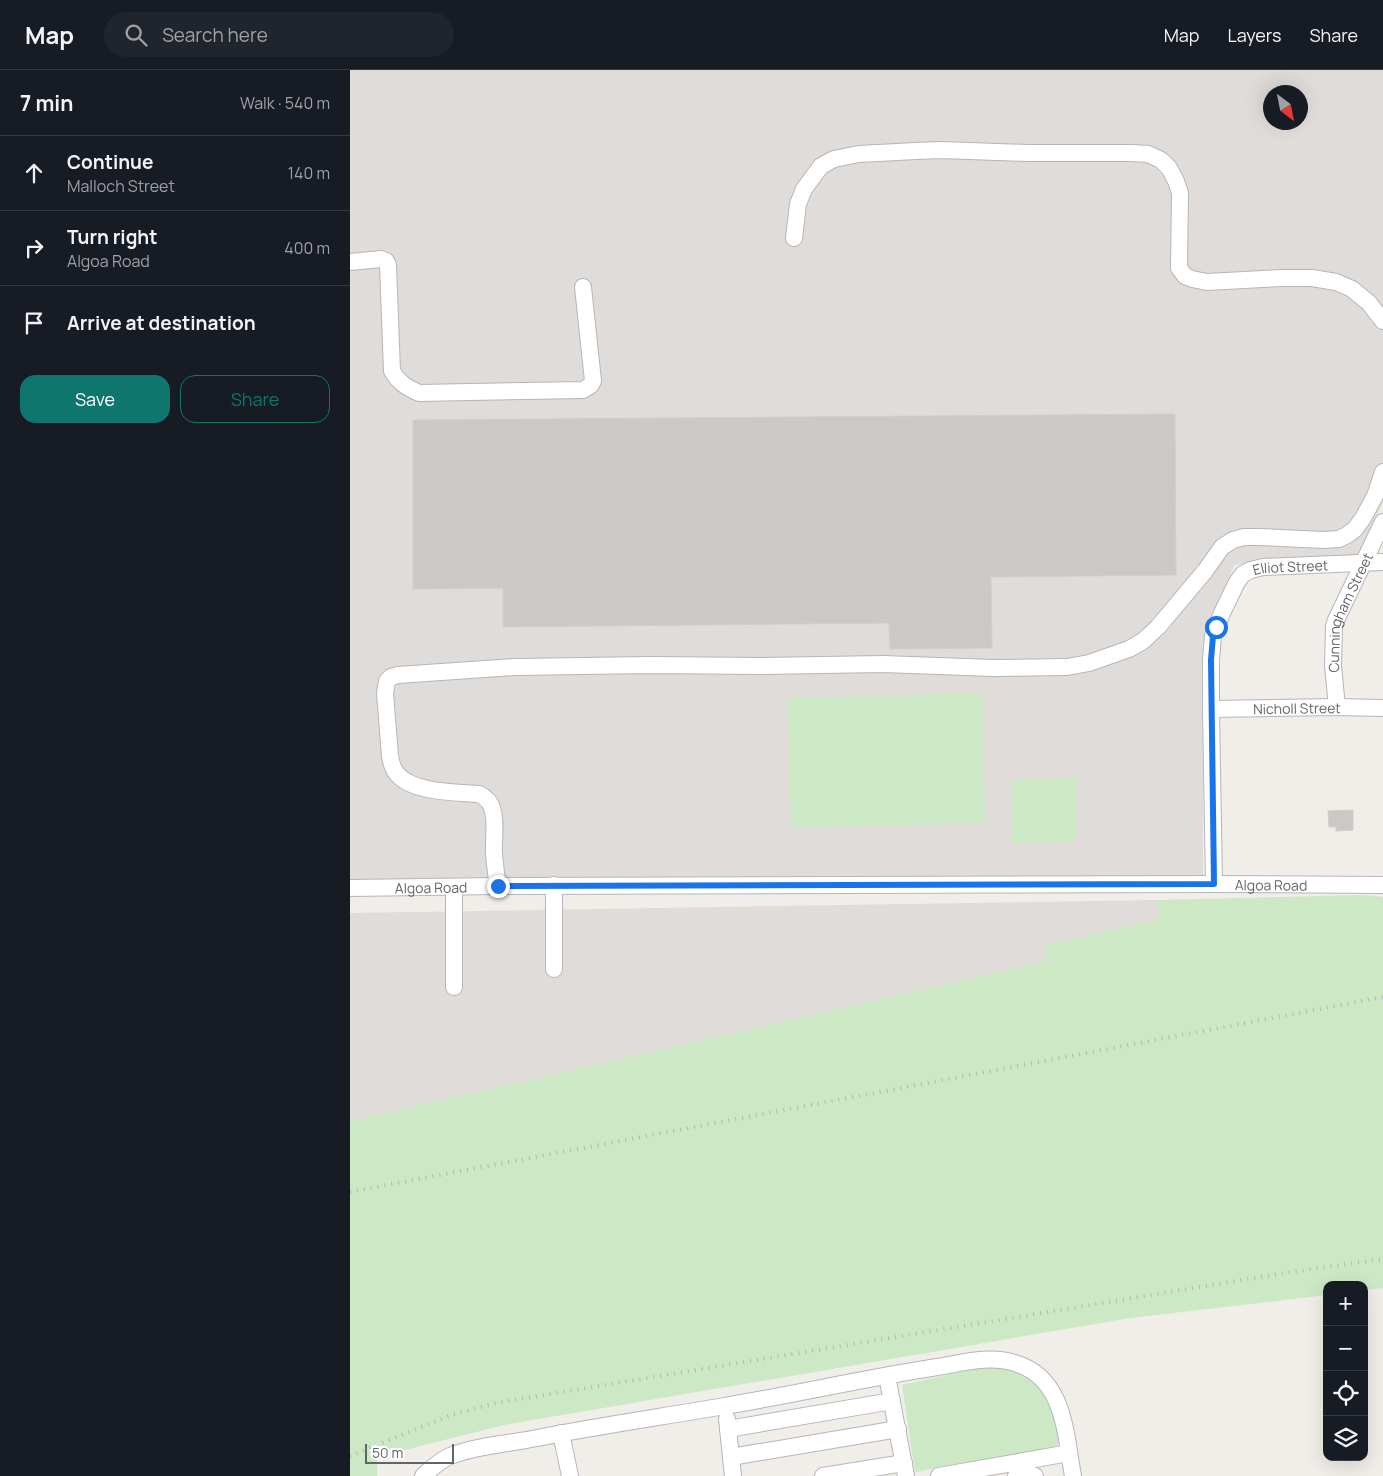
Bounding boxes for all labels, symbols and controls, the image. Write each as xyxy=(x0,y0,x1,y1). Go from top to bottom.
search box xyxy=(104,12,454,57)
text: Map xyxy=(25,18,74,51)
icon: search xyxy=(122,21,150,49)
text: Search here xyxy=(162,22,268,48)
text: Map xyxy=(1164,23,1199,47)
text: Layers xyxy=(1227,23,1281,47)
text: Share xyxy=(1309,23,1358,47)
north arrow xyxy=(1263,85,1308,130)
text: 7 min xyxy=(20,89,73,117)
text: Walk · 540 m xyxy=(240,92,330,114)
text: Continue xyxy=(67,149,153,175)
icon: ahead xyxy=(20,159,48,187)
text: 140 m xyxy=(288,162,330,184)
text: Malloch Street xyxy=(67,175,175,197)
text: Turn right xyxy=(67,224,157,250)
icon: right xyxy=(20,234,48,262)
text: 400 m xyxy=(284,237,330,259)
text: Algoa Road xyxy=(67,250,150,272)
icon: arrive xyxy=(20,309,48,337)
text: Arrive at destination xyxy=(67,310,256,336)
button: Save xyxy=(20,375,170,423)
button: Share xyxy=(180,375,330,423)
street label: Cunningham Street xyxy=(1323,549,1377,674)
street label: Elliot Street xyxy=(1251,555,1329,579)
route start xyxy=(1205,616,1228,639)
street label: Nicholl Street xyxy=(1253,697,1341,718)
route end xyxy=(487,875,510,898)
street label: Algoa Road xyxy=(1235,875,1307,894)
street label: Algoa Road xyxy=(395,877,467,897)
map controls xyxy=(1323,1281,1368,1461)
button: + xyxy=(1323,1281,1368,1326)
button: − xyxy=(1323,1326,1368,1371)
button: locate xyxy=(1323,1371,1368,1416)
button: layers xyxy=(1323,1416,1368,1461)
scale bar xyxy=(365,1441,454,1464)
text: 50 m xyxy=(372,1443,403,1462)

